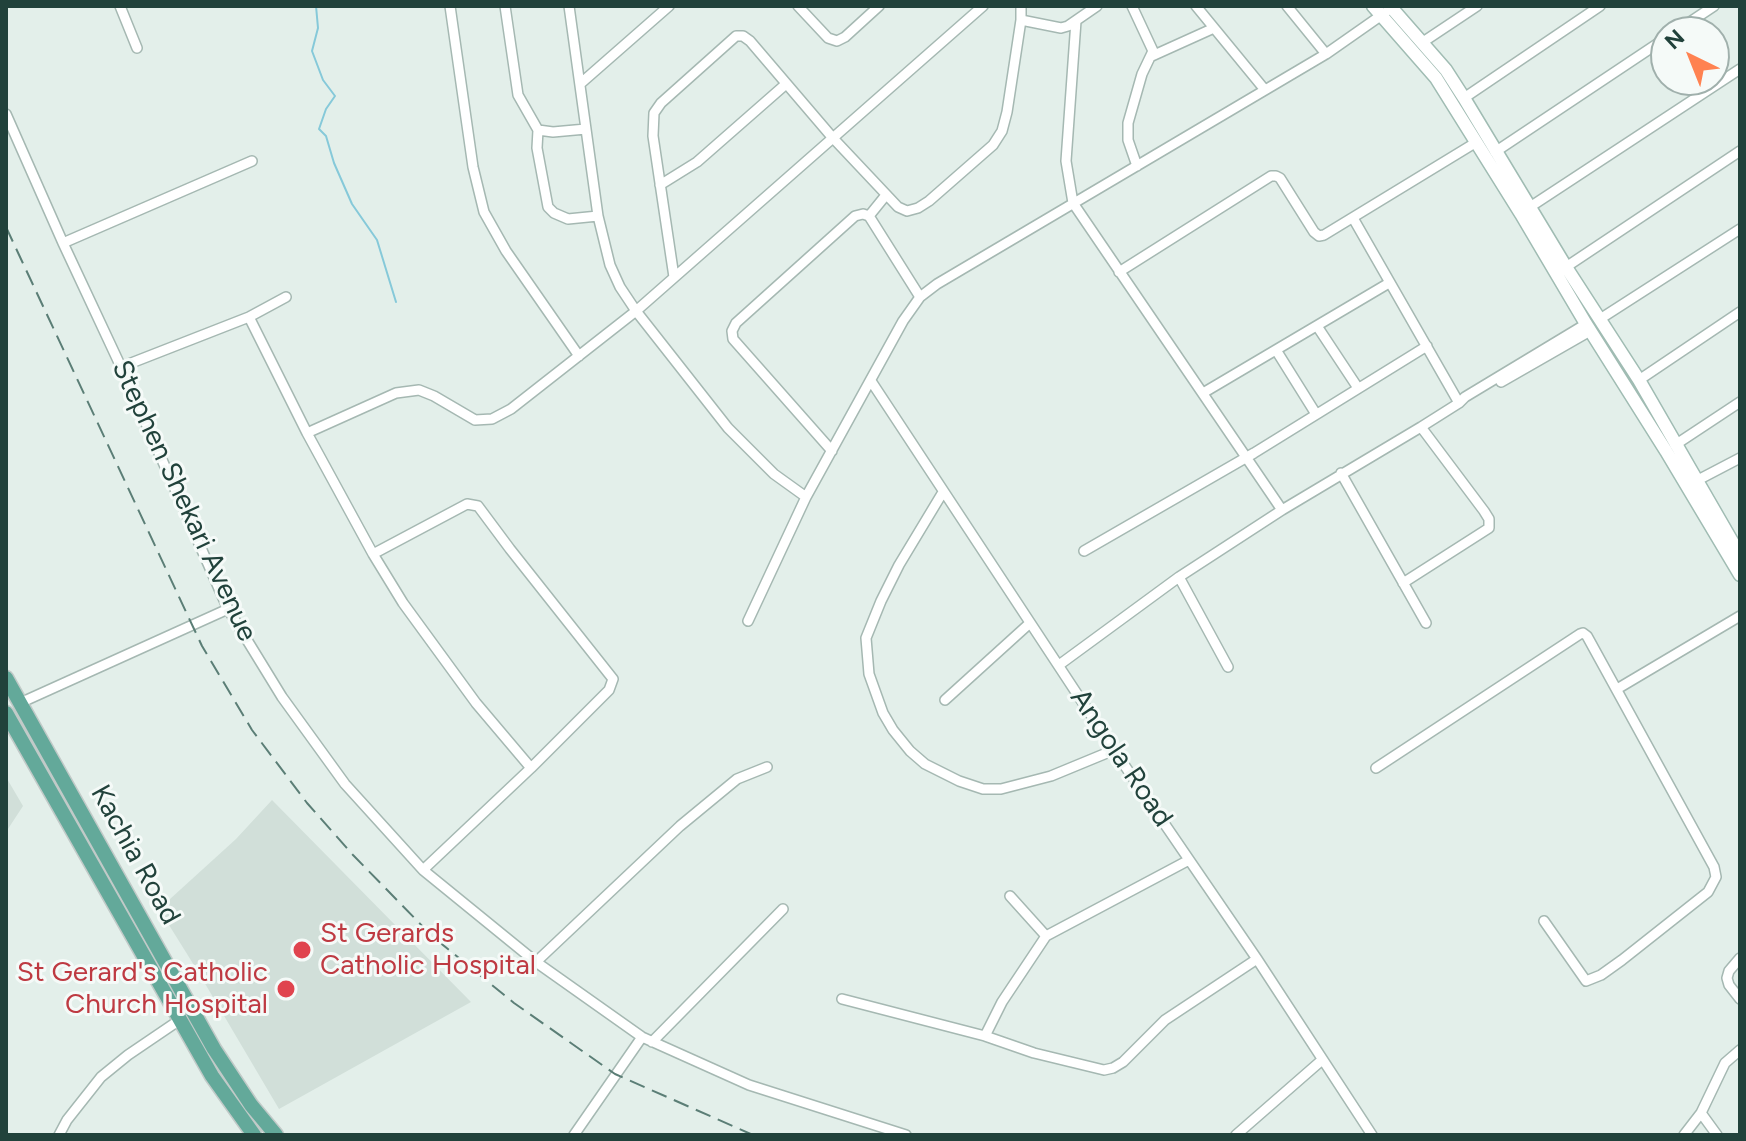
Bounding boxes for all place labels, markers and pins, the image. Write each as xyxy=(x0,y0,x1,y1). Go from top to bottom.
place label: St Gerards Catholic Hospital xyxy=(320,917,536,983)
marker: St Gerards Catholic Hospital xyxy=(291,939,313,961)
place label: St Gerard's Catholic Church Hospital xyxy=(17,956,268,1022)
marker: St Gerard's Catholic Church Hospital xyxy=(275,978,297,1000)

